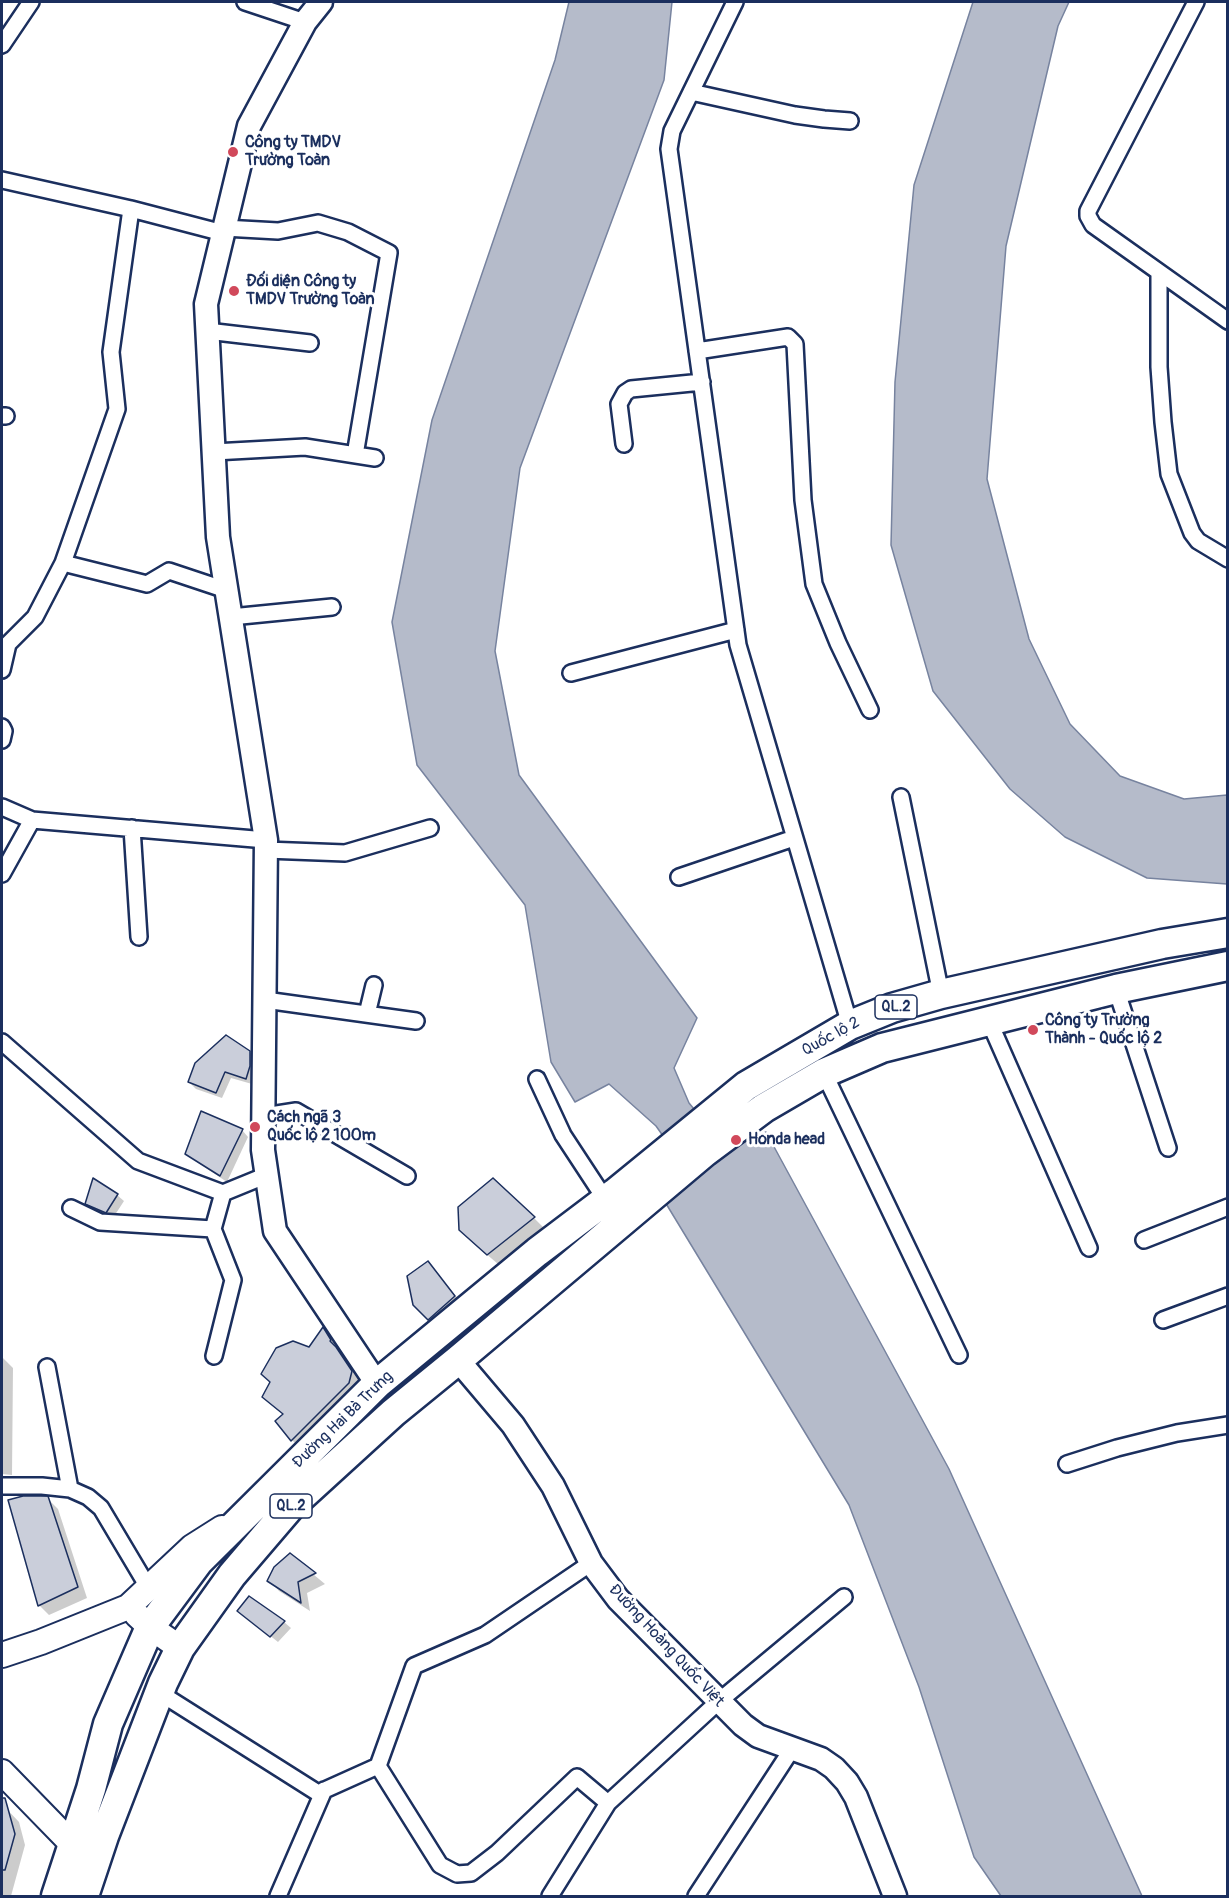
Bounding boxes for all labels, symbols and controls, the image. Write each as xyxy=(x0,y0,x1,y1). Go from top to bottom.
place label: Công ty TMDV Trường Toàn xyxy=(245,133,341,171)
marker: Công ty TMDV Trường Toàn xyxy=(226,145,240,159)
place label: Đối diện Công ty TMDV Trường Toàn xyxy=(246,272,375,310)
marker: Đối diện Công ty TMDV Trường Toàn xyxy=(227,284,241,298)
road number: QL.2 xyxy=(875,995,917,1019)
place label: Công ty Trường Thành - Quốc lộ 2 xyxy=(1045,1011,1162,1049)
street label: Quốc lộ 2 xyxy=(799,1013,863,1061)
marker: Công ty Trường Thành - Quốc lộ 2 xyxy=(1026,1023,1040,1037)
place label: Cách ngã 3 Quốc lộ 2 100m xyxy=(267,1108,376,1146)
marker: Cách ngã 3 Quốc lộ 2 100m xyxy=(248,1120,262,1134)
place label: Honda head xyxy=(748,1130,825,1150)
marker: Honda head xyxy=(729,1133,743,1147)
street label: Đường Hai Bà Trưng xyxy=(289,1367,397,1473)
road number: QL.2 xyxy=(270,1494,312,1518)
street label: Đường Hoàng Quốc Việt xyxy=(604,1581,728,1711)

